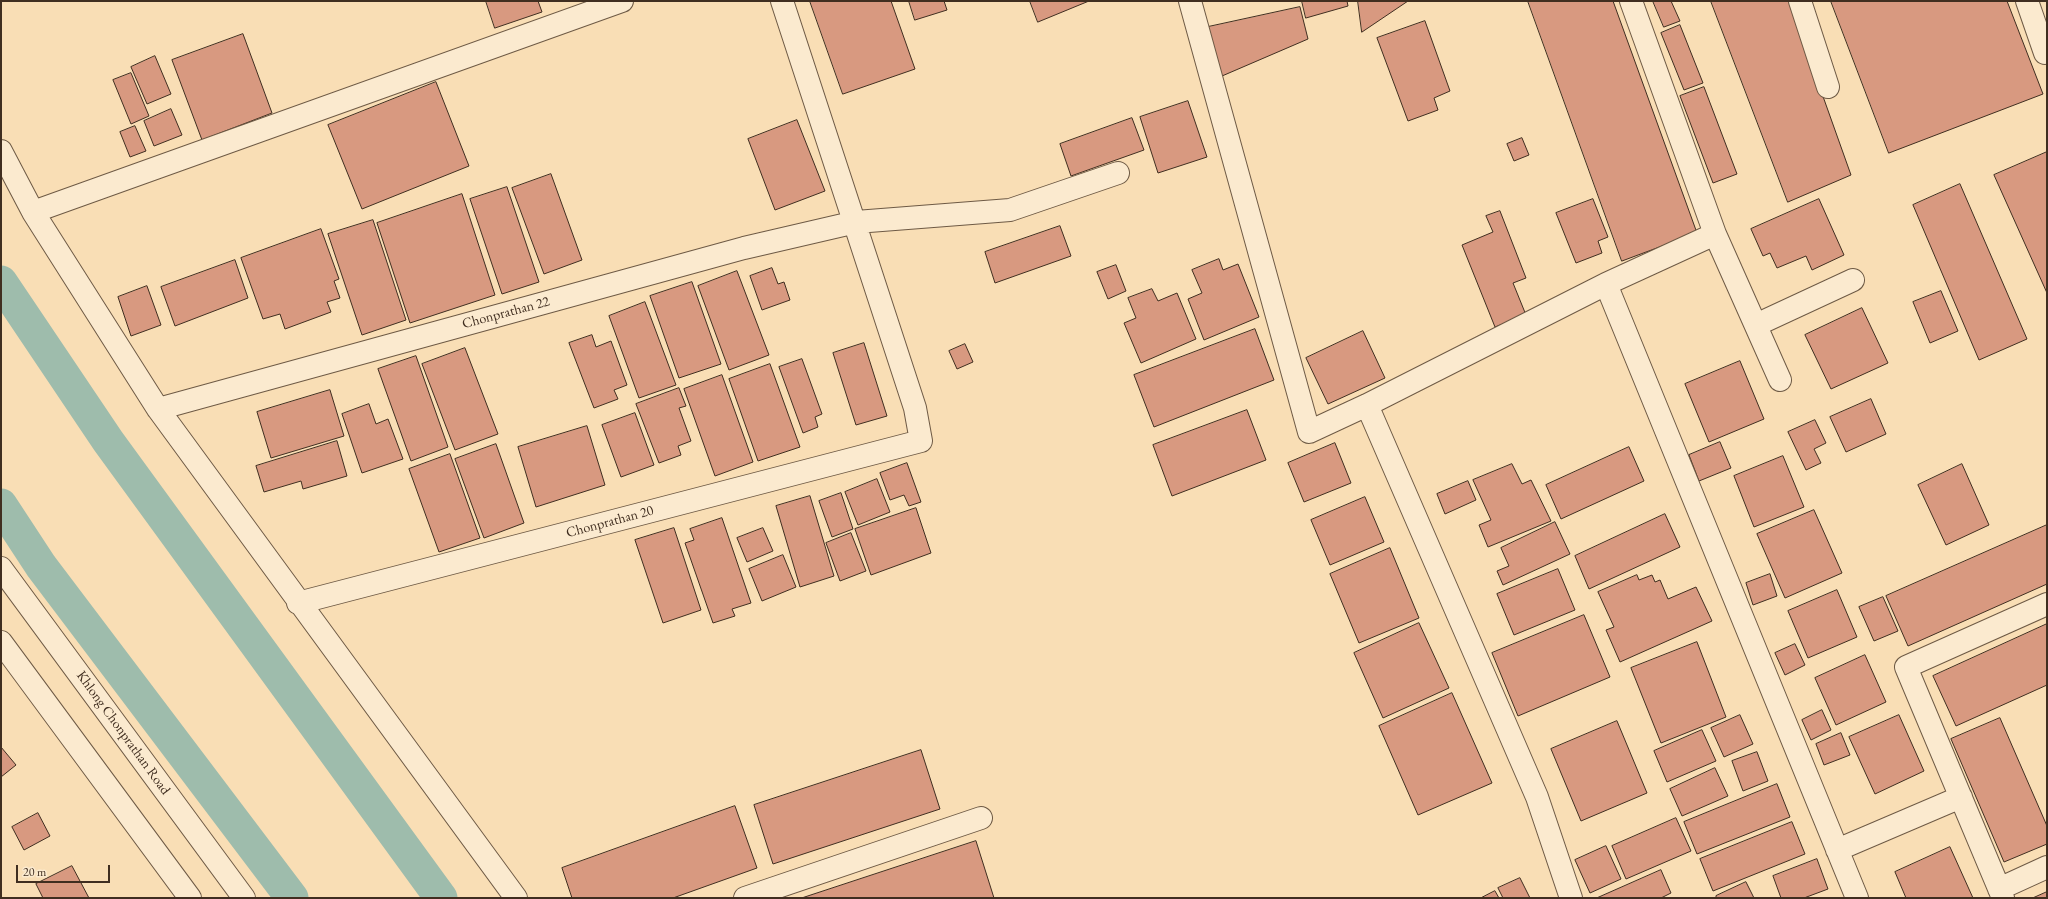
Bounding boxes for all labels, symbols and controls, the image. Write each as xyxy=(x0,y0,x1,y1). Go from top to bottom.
street label: Chonprathan 22 xyxy=(460,293,552,333)
street label: Chonprathan 20 xyxy=(564,502,656,542)
street label: Khlong Chonprathan Road xyxy=(72,668,174,798)
scale bar xyxy=(18,857,112,883)
text: 20 m xyxy=(23,864,46,880)

